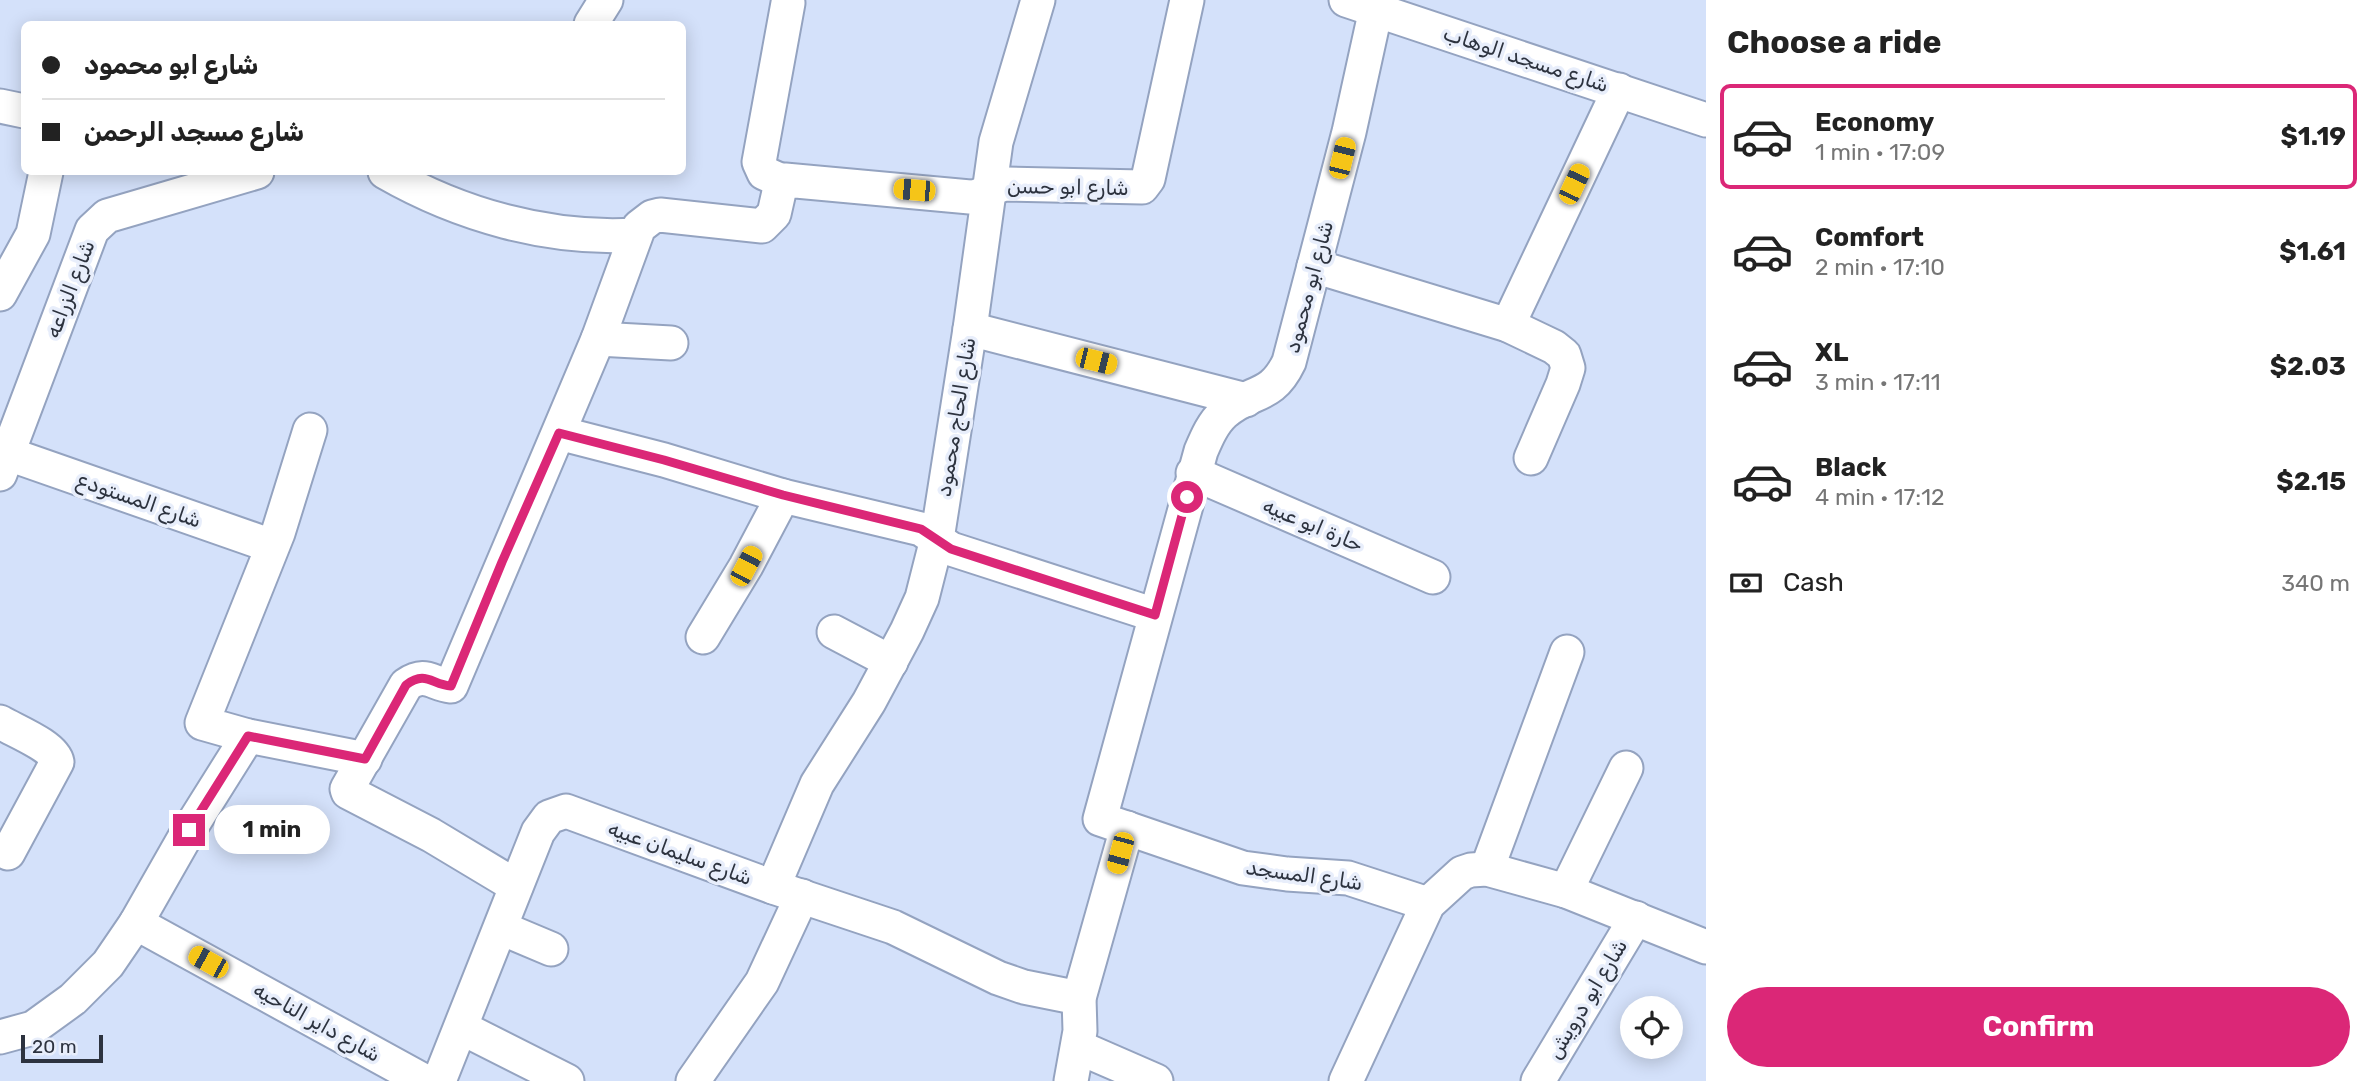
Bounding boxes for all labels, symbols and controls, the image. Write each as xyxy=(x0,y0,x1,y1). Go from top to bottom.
street label: شارع مسجد الوهاب xyxy=(1440,20,1612,99)
text: Choose a ride xyxy=(1727,23,1941,61)
text: شارع ابو محمود xyxy=(84,50,258,81)
icon: car xyxy=(1731,105,1794,168)
text: Economy xyxy=(1815,107,1934,138)
text: شارع مسجد الرحمن xyxy=(84,117,304,148)
text: $1.19 xyxy=(2280,121,2346,152)
car xyxy=(1327,135,1358,181)
text: 1 min · 17:09 xyxy=(1815,138,1945,166)
car xyxy=(1556,161,1593,207)
street label: شارع ابو حسن xyxy=(1007,173,1129,202)
car xyxy=(893,178,936,202)
street label: شارع ابو محمود xyxy=(1279,218,1340,356)
icon: car xyxy=(1731,220,1794,283)
text: Comfort xyxy=(1815,222,1924,253)
street label: شارع الزراعه xyxy=(39,236,102,342)
text: $1.61 xyxy=(2279,236,2346,267)
text: 2 min · 17:10 xyxy=(1815,253,1945,281)
street label: شارع الحاج محمود xyxy=(931,335,982,499)
icon: car xyxy=(1731,335,1794,398)
text: XL xyxy=(1815,337,1848,368)
car xyxy=(1074,346,1119,376)
text: $2.03 xyxy=(2270,351,2346,382)
text: 3 min · 17:11 xyxy=(1815,368,1941,396)
icon: car xyxy=(1731,450,1794,513)
text: Black xyxy=(1815,452,1887,483)
text: $2.15 xyxy=(2276,466,2346,497)
street label: شارع المستودع xyxy=(73,467,205,534)
route start xyxy=(1171,481,1203,513)
text: 4 min · 17:12 xyxy=(1815,483,1945,511)
street label: حارة ابو عبيه xyxy=(1259,492,1367,557)
car xyxy=(727,543,766,589)
icon: cash xyxy=(1727,564,1765,602)
text: Cash xyxy=(1783,567,1844,598)
text: 340 m xyxy=(2281,569,2350,597)
callout: 1 min xyxy=(214,806,329,854)
route end xyxy=(173,814,205,846)
text: 1 min xyxy=(243,815,301,843)
street label: شارع سليمان عبيه xyxy=(604,815,756,892)
car xyxy=(1105,830,1136,876)
street label: شارع المسجد xyxy=(1244,854,1364,897)
street label: شارع ابو درويش xyxy=(1541,934,1634,1064)
car xyxy=(185,943,232,981)
street label: شارع داير الناحيه xyxy=(248,976,385,1069)
button: Confirm xyxy=(1727,987,2350,1067)
map controls xyxy=(1620,996,1683,1059)
button: locate xyxy=(1620,996,1683,1059)
scale bar xyxy=(21,1032,103,1064)
text: 20 m xyxy=(32,1035,77,1058)

